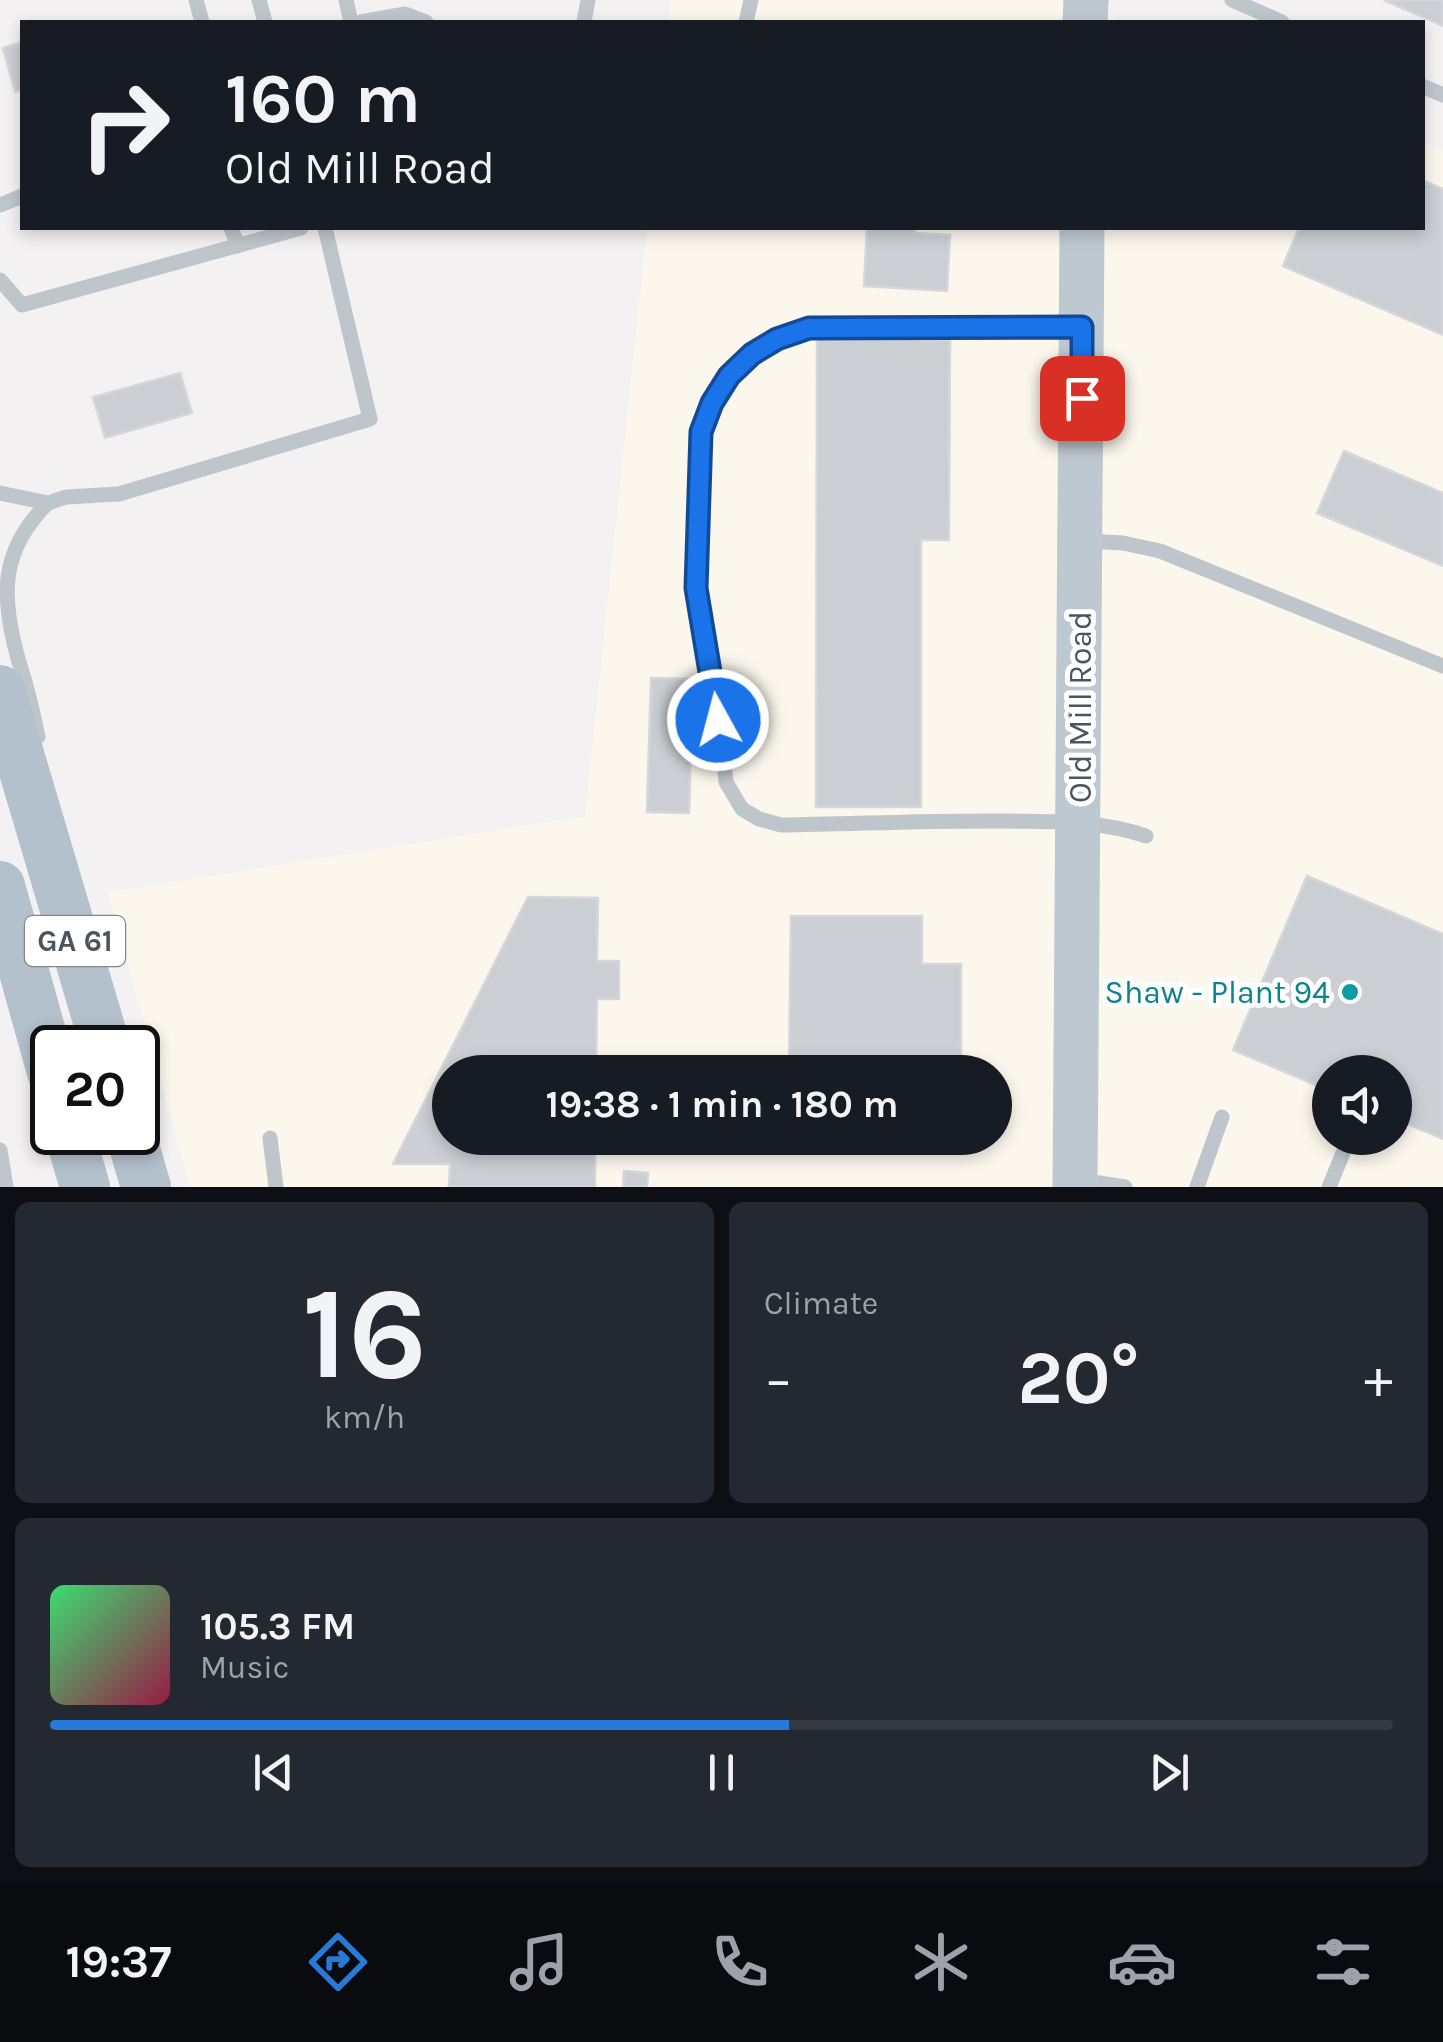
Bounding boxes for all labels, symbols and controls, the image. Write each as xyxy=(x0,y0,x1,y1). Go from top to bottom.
text: 160 m xyxy=(225,58,421,140)
icon: right xyxy=(60,60,190,190)
text: Old Mill Road xyxy=(225,142,495,194)
pin xyxy=(1040,356,1125,441)
icon: arrive xyxy=(1055,371,1110,426)
street label: Old Mill Road xyxy=(1062,611,1099,803)
position arrow xyxy=(666,668,770,772)
road number: GA 61 xyxy=(25,916,125,966)
place label: Shaw - Plant 94 xyxy=(1105,974,1330,1011)
marker: Shaw - Plant 94 xyxy=(1339,981,1361,1003)
speed limit sign: 20 xyxy=(30,1025,160,1155)
map controls xyxy=(1312,1055,1412,1155)
button: sound xyxy=(1312,1055,1412,1155)
text: 19:38 · 1 min · 180 m xyxy=(545,1082,899,1127)
text: 16 xyxy=(302,1258,427,1410)
text: Climate xyxy=(764,1285,878,1322)
text: 20° xyxy=(1018,1334,1139,1422)
text: − xyxy=(764,1347,793,1411)
text: + xyxy=(1364,1347,1393,1411)
text: km/h xyxy=(324,1399,405,1436)
text: 105.3 FM xyxy=(200,1604,355,1649)
text: Music xyxy=(200,1649,289,1686)
icon: previous xyxy=(246,1745,301,1800)
icon: pause xyxy=(694,1745,749,1800)
icon: next xyxy=(1142,1745,1197,1800)
icon: directions xyxy=(303,1927,373,1997)
icon: music xyxy=(504,1927,574,1997)
icon: phone xyxy=(705,1927,775,1997)
icon: climate xyxy=(906,1927,976,1997)
icon: car xyxy=(1107,1927,1177,1997)
icon: filters xyxy=(1308,1927,1378,1997)
text: 19:37 xyxy=(66,1936,172,1988)

